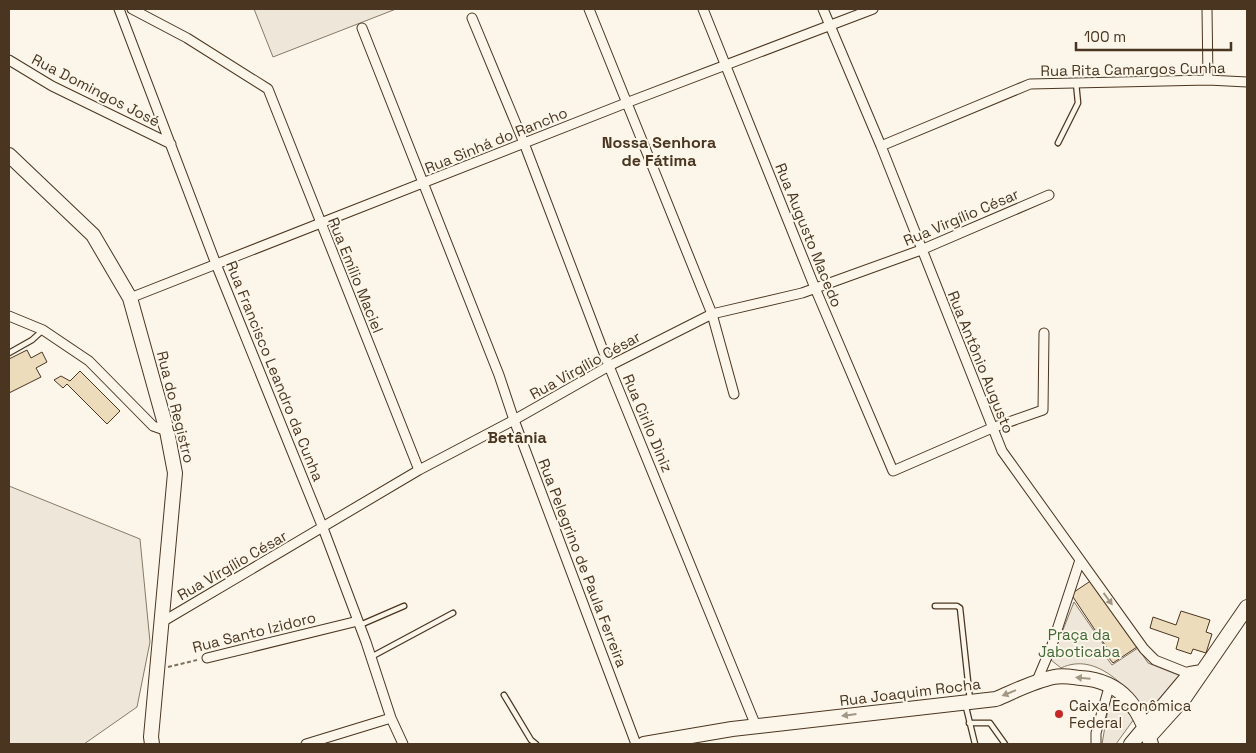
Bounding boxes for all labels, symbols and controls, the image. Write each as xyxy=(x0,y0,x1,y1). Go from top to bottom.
scale bar xyxy=(1076,20,1231,52)
text: 100 m xyxy=(1084,27,1126,46)
street label: Rua Domingos José xyxy=(29,49,163,131)
street label: Rua Rita Camargos Cunha xyxy=(1040,58,1226,80)
street label: Rua Sinhá do Rancho xyxy=(422,103,570,177)
district label: Nossa Senhora de Fátima xyxy=(602,132,716,171)
street label: Rua Augusto Macedo xyxy=(771,160,847,310)
street label: Rua Virgílio César xyxy=(900,184,1022,250)
street label: Rua Emílio Maciel xyxy=(324,214,388,336)
street label: Rua Francisco Leandro da Cunha xyxy=(222,258,328,484)
street label: Rua Antônio Augusto xyxy=(944,288,1018,436)
street label: Rua Virgílio César xyxy=(526,327,644,403)
street label: Rua do Registro xyxy=(153,349,199,465)
street label: Rua Cirilo Diniz xyxy=(619,371,677,475)
district label: Betânia xyxy=(487,427,547,448)
street label: Rua Pelegrino de Paula Ferreira xyxy=(534,456,632,670)
street label: Rua Virgílio César xyxy=(174,526,291,604)
one-way arrow xyxy=(1103,593,1113,606)
street label: Rua Santo Izidoro xyxy=(190,607,318,657)
park label: Praça da Jaboticaba xyxy=(1038,625,1120,661)
street label: Rua Joaquim Rocha xyxy=(838,674,982,710)
one-way arrow xyxy=(1074,674,1090,682)
one-way arrow xyxy=(1002,690,1017,697)
place label: Caixa Econômica Federal xyxy=(1069,696,1192,732)
marker: Caixa Econômica Federal xyxy=(1053,708,1065,720)
one-way arrow xyxy=(841,711,857,719)

